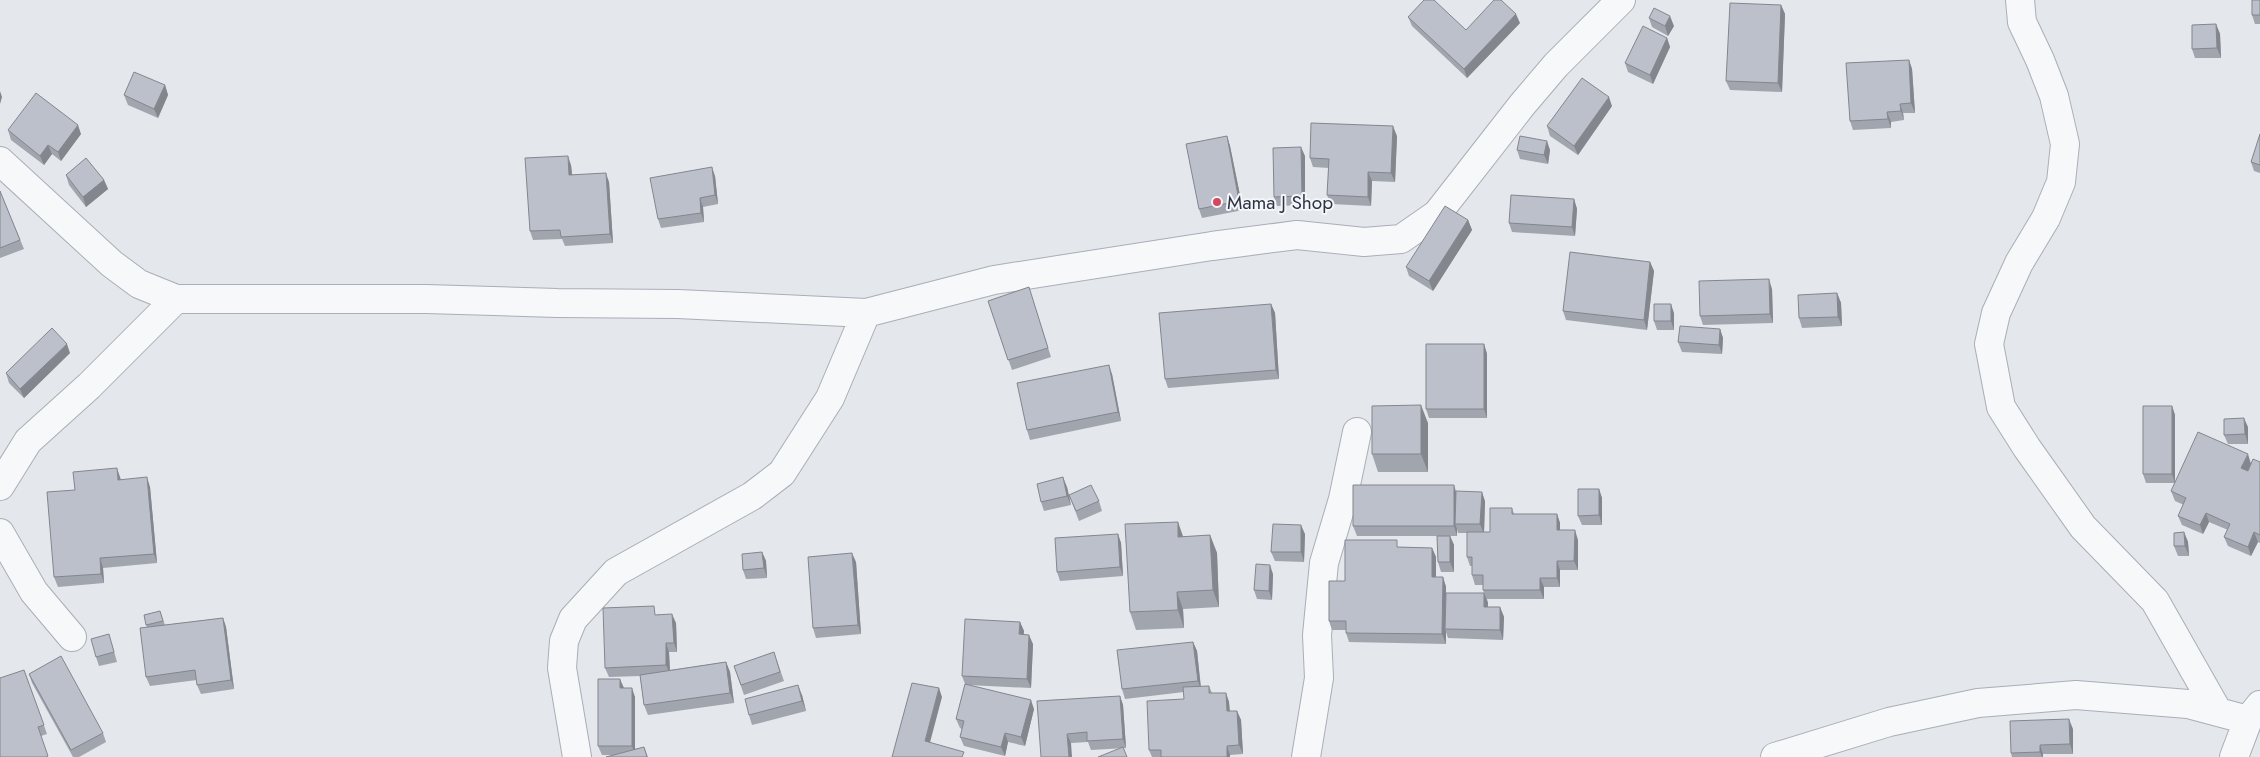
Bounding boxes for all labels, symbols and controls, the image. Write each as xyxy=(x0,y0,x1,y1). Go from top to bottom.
place label: Mama J Shop xyxy=(1227,189,1333,216)
marker: Mama J Shop xyxy=(1211,196,1223,208)

